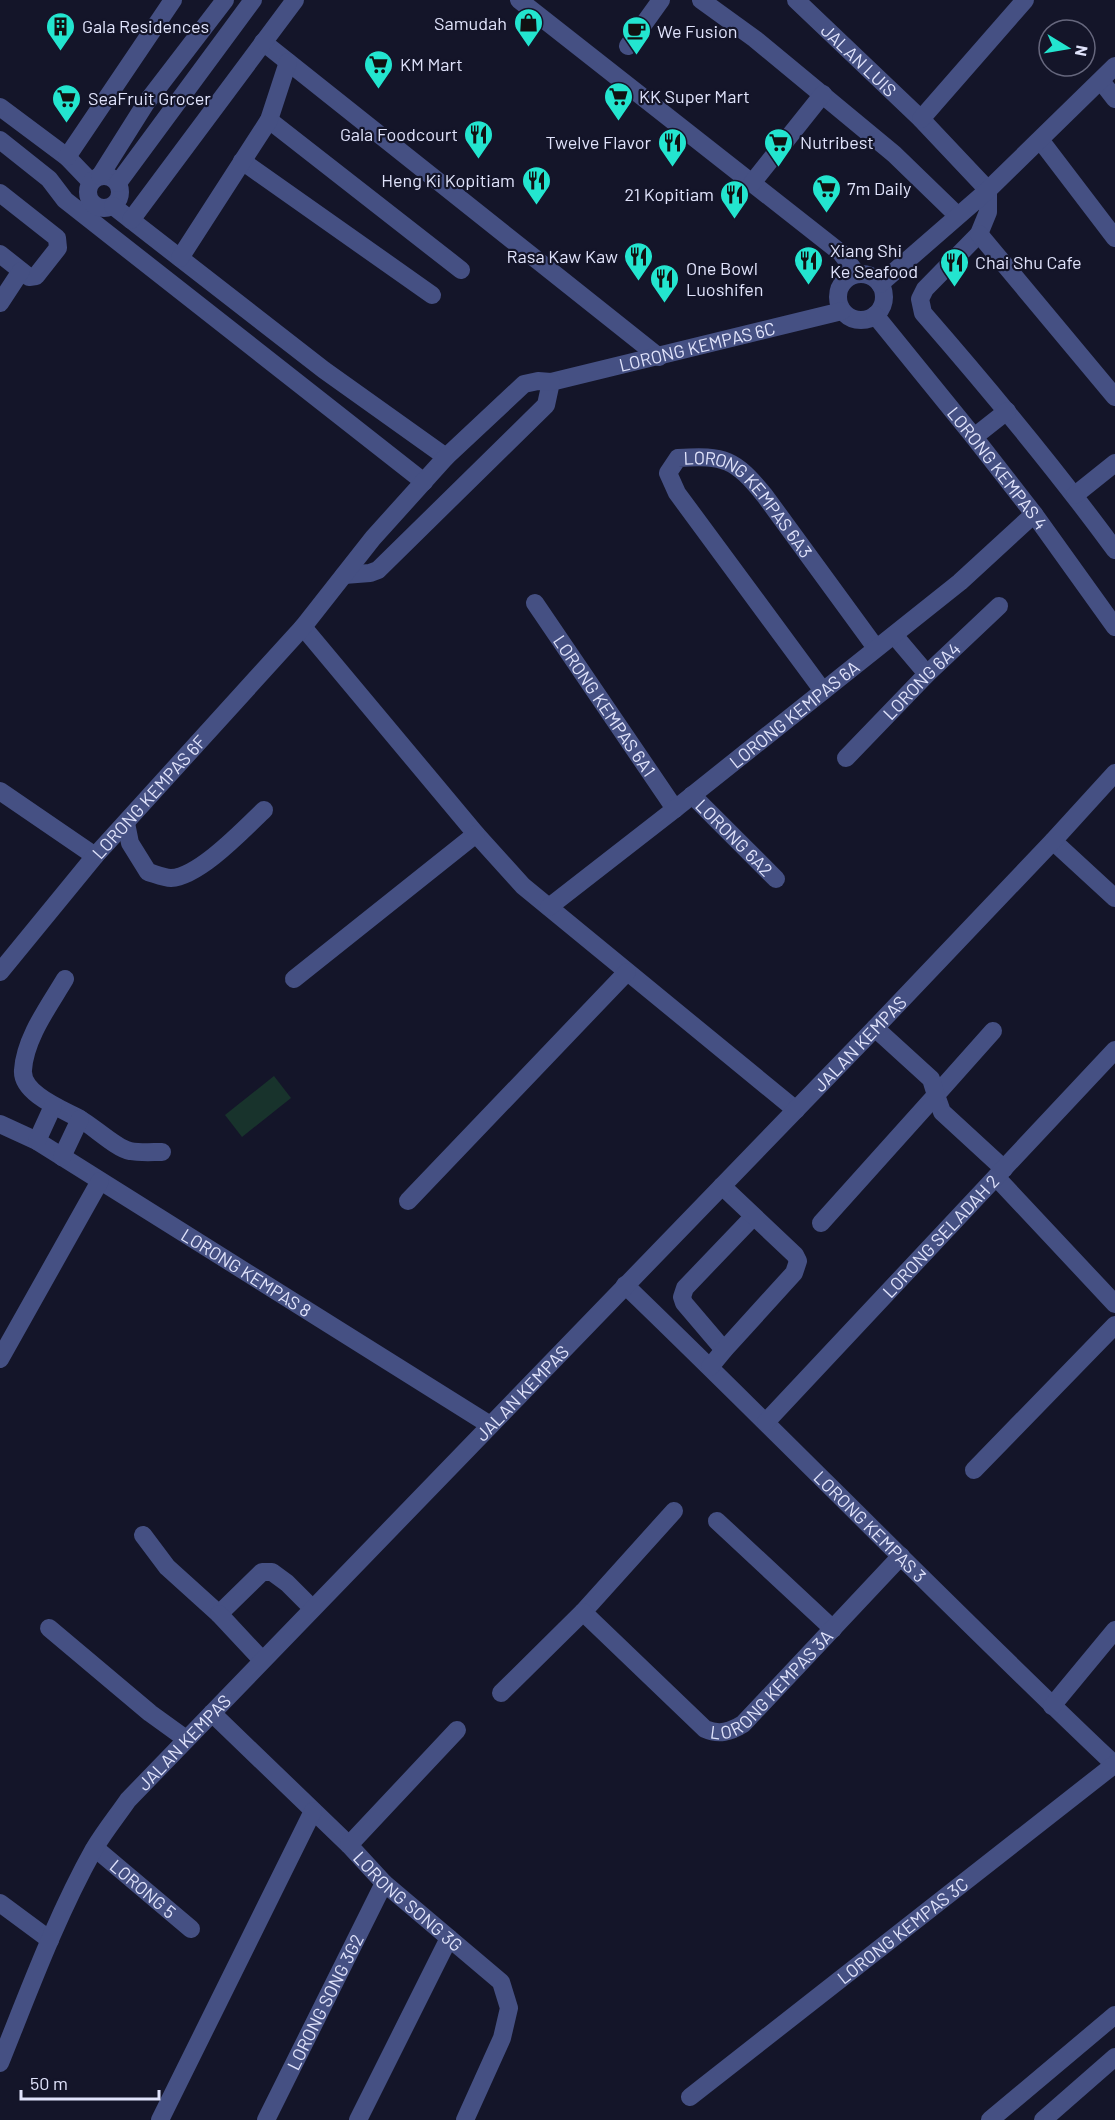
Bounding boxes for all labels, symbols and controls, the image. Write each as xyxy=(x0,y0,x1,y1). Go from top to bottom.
shop icon: Samudah xyxy=(512,7,544,49)
building icon: Gala Residences xyxy=(45,10,77,52)
place label: Samudah xyxy=(434,12,507,34)
place label: Gala Residences xyxy=(82,15,209,37)
cafe icon: We Fusion xyxy=(620,15,652,57)
north arrow xyxy=(1037,18,1097,78)
street label: JALAN LUIS xyxy=(817,19,901,101)
place label: We Fusion xyxy=(657,20,737,42)
text: N xyxy=(1072,44,1093,58)
supermarket icon: KM Mart xyxy=(363,48,395,90)
place label: KM Mart xyxy=(400,53,463,75)
supermarket icon: KK Super Mart xyxy=(602,80,634,122)
supermarket icon: SeaFruit Grocer xyxy=(51,82,83,124)
place label: KK Super Mart xyxy=(639,85,750,107)
place label: SeaFruit Grocer xyxy=(88,87,211,109)
restaurant icon: Gala Foodcourt xyxy=(463,118,495,160)
place label: Gala Foodcourt xyxy=(340,123,458,145)
restaurant icon: Twelve Flavor xyxy=(656,126,688,168)
supermarket icon: Nutribest xyxy=(763,126,795,168)
place label: Twelve Flavor xyxy=(545,131,651,153)
place label: Nutribest xyxy=(800,131,874,153)
restaurant icon: Heng Ki Kopitiam xyxy=(520,164,552,206)
place label: Heng Ki Kopitiam xyxy=(381,169,515,191)
supermarket icon: 7m Daily xyxy=(810,172,842,214)
place label: 7m Daily xyxy=(847,177,911,199)
restaurant icon: 21 Kopitiam xyxy=(719,178,751,220)
place label: 21 Kopitiam xyxy=(624,183,714,205)
place label: Xiang Shi Ke Seafood xyxy=(830,239,918,282)
restaurant icon: Rasa Kaw Kaw xyxy=(623,240,655,282)
restaurant icon: Xiang Shi Ke Seafood xyxy=(793,244,825,286)
place label: Rasa Kaw Kaw xyxy=(507,245,618,267)
restaurant icon: Chai Shu Cafe xyxy=(938,246,970,288)
place label: Chai Shu Cafe xyxy=(975,251,1082,273)
place label: One Bowl Luoshifen xyxy=(686,257,764,300)
restaurant icon: One Bowl Luoshifen xyxy=(649,262,681,304)
street label: LORONG KEMPAS 6C xyxy=(617,317,777,376)
street label: LORONG KEMPAS 4 xyxy=(943,402,1052,534)
street label: LORONG KEMPAS 6A3 xyxy=(683,446,817,562)
street label: LORONG KEMPAS 6A1 xyxy=(549,631,661,781)
street label: LORONG 6A4 xyxy=(878,637,965,724)
street label: LORONG KEMPAS 6A xyxy=(725,656,864,773)
street label: LORONG KEMPAS 6F xyxy=(87,730,211,863)
street label: LORONG 6A2 xyxy=(691,794,778,881)
street label: JALAN KEMPAS xyxy=(809,991,911,1096)
street label: LORONG SELADAH 2 xyxy=(878,1170,1003,1302)
street label: LORONG KEMPAS 8 xyxy=(177,1223,316,1321)
street label: JALAN KEMPAS xyxy=(471,1340,573,1445)
street label: LORONG KEMPAS 3 xyxy=(810,1466,931,1587)
street label: LORONG KEMPAS 3A xyxy=(709,1625,837,1743)
street label: JALAN KEMPAS xyxy=(133,1690,235,1795)
street label: LORONG SONG 3G xyxy=(349,1846,467,1956)
street label: LORONG 5 xyxy=(106,1855,181,1923)
street label: LORONG KEMPAS 3C xyxy=(833,1872,972,1988)
street label: LORONG SONG 3G2 xyxy=(282,1930,368,2073)
scale bar xyxy=(21,2063,159,2101)
text: 50 m xyxy=(30,2072,68,2094)

